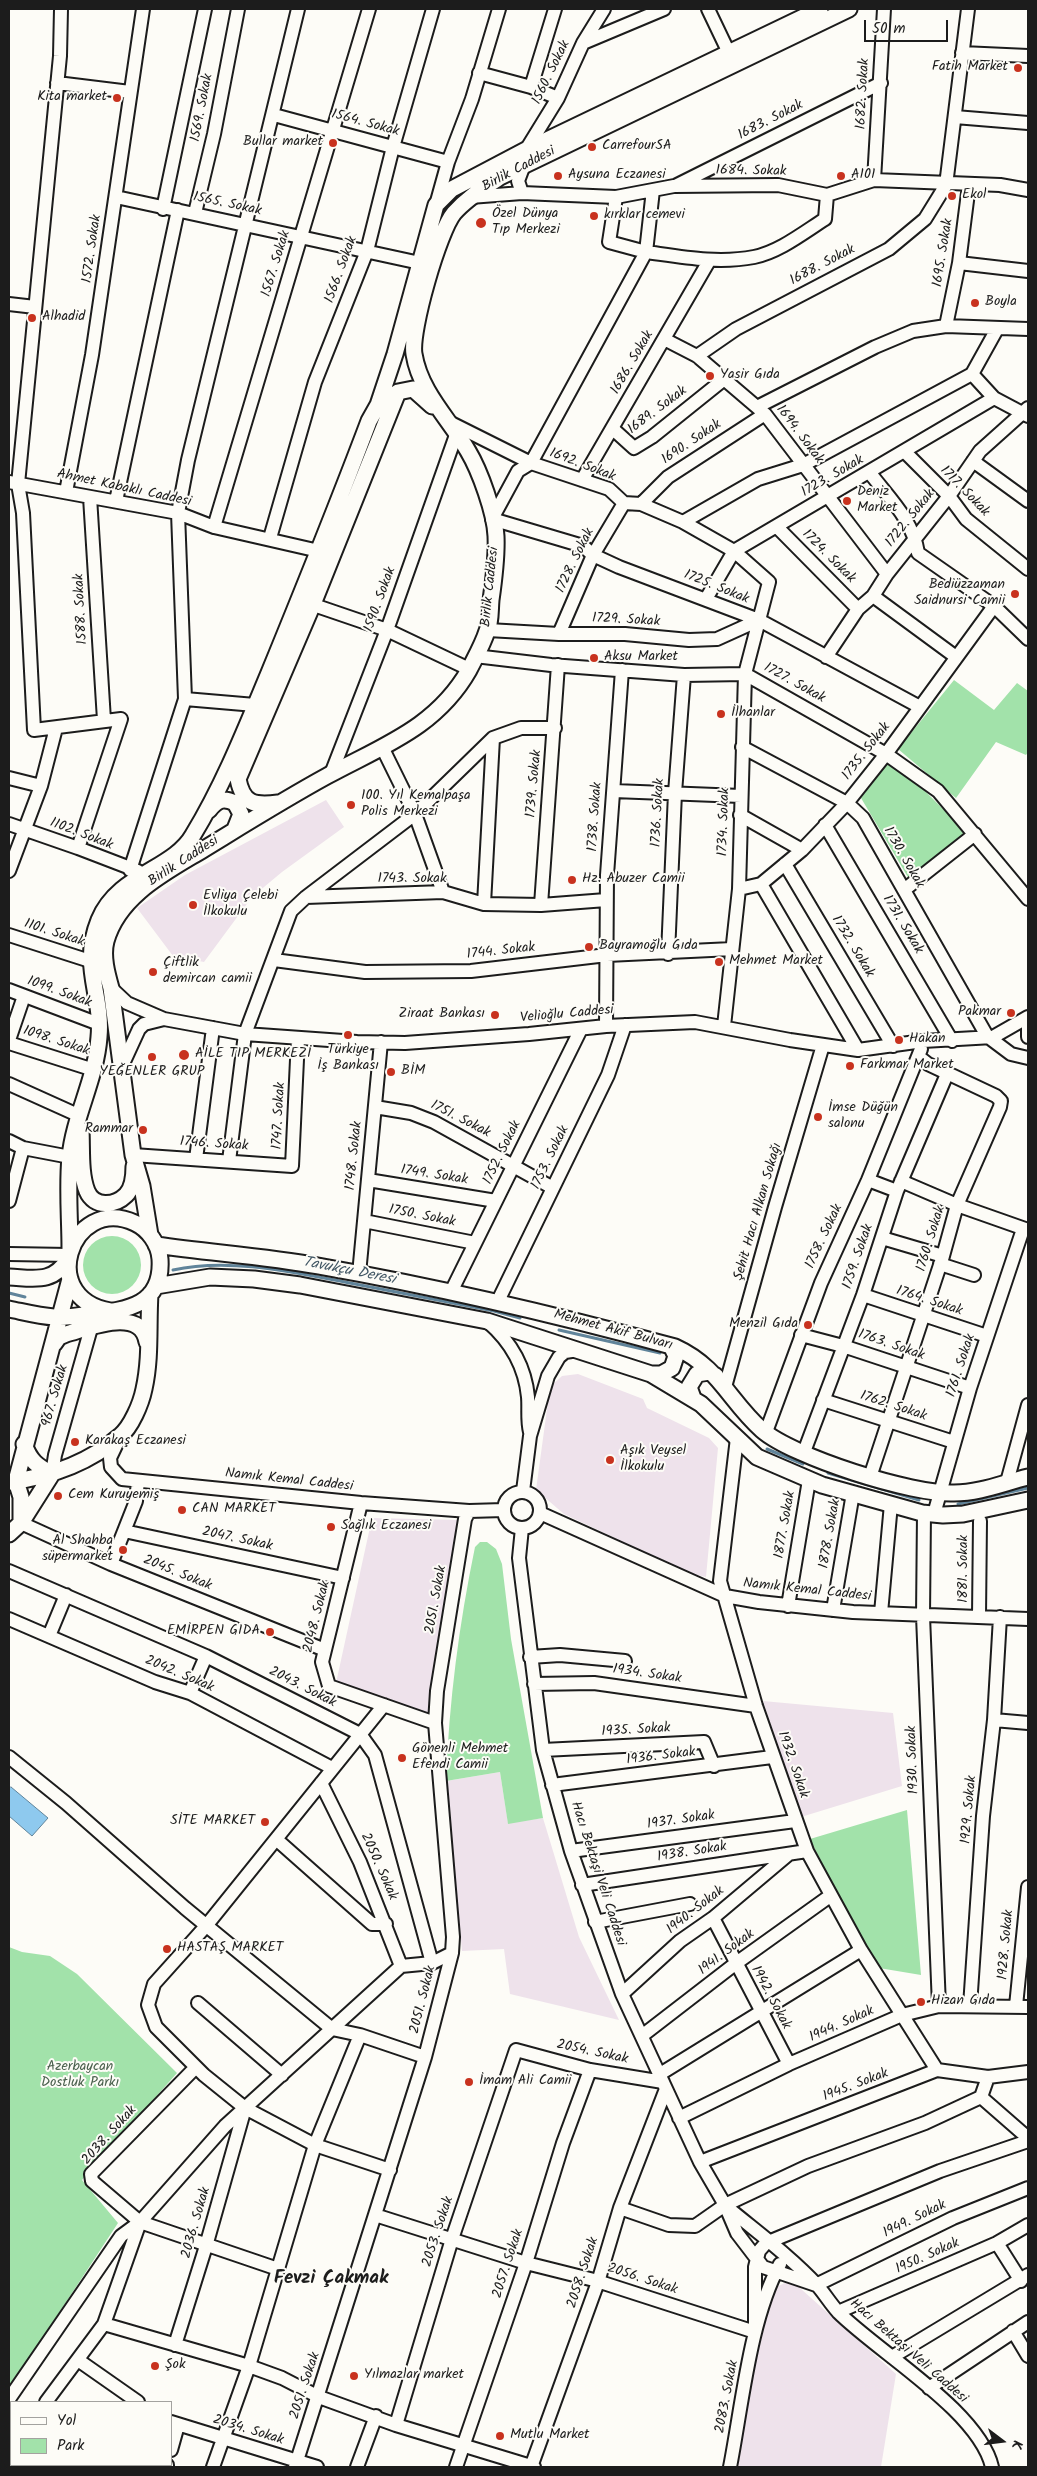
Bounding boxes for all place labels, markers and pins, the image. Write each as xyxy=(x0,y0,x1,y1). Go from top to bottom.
place label: Fatih Market xyxy=(932,60,1008,76)
marker: Fatih Market xyxy=(1012,62,1024,74)
place label: Kita market xyxy=(37,90,107,106)
marker: Kita market xyxy=(111,92,123,104)
place label: Bullar market xyxy=(243,135,323,151)
marker: Bullar market xyxy=(327,137,339,149)
place label: CarrefourSA xyxy=(602,139,671,155)
marker: CarrefourSA xyxy=(586,141,598,153)
place label: Aysuna Eczanesi xyxy=(568,168,666,184)
place label: A101 xyxy=(851,168,875,184)
marker: Aysuna Eczanesi xyxy=(552,170,564,182)
marker: A101 xyxy=(835,170,847,182)
place label: Ekol xyxy=(962,188,987,204)
marker: Ekol xyxy=(946,190,958,202)
place label: Özel Dünya Tıp Merkezi xyxy=(492,207,560,240)
place label: kırklar cemevi xyxy=(604,208,685,224)
marker: kırklar cemevi xyxy=(588,210,600,222)
marker: Özel Dünya Tıp Merkezi xyxy=(474,216,488,230)
place label: Boyla xyxy=(985,295,1017,311)
marker: Boyla xyxy=(969,297,981,309)
place label: Alhadid xyxy=(42,310,85,326)
marker: Alhadid xyxy=(26,312,38,324)
place label: Yasir Gıda xyxy=(720,368,780,384)
marker: Yasir Gıda xyxy=(704,370,716,382)
place label: Deniz Market xyxy=(857,485,898,518)
marker: Deniz Market xyxy=(841,495,853,507)
place label: Bediüzzaman Saidnursi Camii xyxy=(914,578,1005,610)
marker: Bediüzzaman Saidnursi Camii xyxy=(1009,588,1021,600)
place label: Aksu Market xyxy=(604,650,678,666)
marker: Aksu Market xyxy=(588,652,600,664)
place label: İlhanlar xyxy=(731,706,775,722)
marker: İlhanlar xyxy=(715,708,727,720)
place label: 100. Yıl Kemalpaşa Polis Merkezi xyxy=(361,789,471,822)
marker: 100. Yıl Kemalpaşa Polis Merkezi xyxy=(345,799,357,811)
place label: Hz. Abuzer Camii xyxy=(582,872,685,888)
marker: Hz. Abuzer Camii xyxy=(566,874,578,886)
place label: Evliya Çelebi İlkokulu xyxy=(203,889,278,922)
marker: Evliya Çelebi İlkokulu xyxy=(187,899,199,911)
place label: Bayramoğlu Gıda xyxy=(599,939,698,955)
marker: Bayramoğlu Gıda xyxy=(583,941,595,953)
place label: Mehmet Market xyxy=(729,954,823,970)
place label: Çiftlik demircan camii xyxy=(163,956,252,989)
marker: Mehmet Market xyxy=(713,956,725,968)
marker: Çiftlik demircan camii xyxy=(147,966,159,978)
place label: Pakmar xyxy=(958,1005,1001,1021)
place label: Ziraat Bankası xyxy=(399,1007,485,1023)
marker: Pakmar xyxy=(1005,1007,1017,1019)
marker: Ziraat Bankası xyxy=(489,1009,501,1021)
marker: Türkiye İş Bankası xyxy=(342,1029,354,1041)
place label: Hakan xyxy=(909,1032,946,1048)
marker: Hakan xyxy=(893,1034,905,1046)
place label: Türkiye İş Bankası xyxy=(317,1043,379,1076)
place label: AİLE TIP MERKEZİ xyxy=(195,1047,311,1063)
marker: AİLE TIP MERKEZİ xyxy=(177,1048,191,1062)
marker: YEĞENLER GRUP xyxy=(146,1051,158,1063)
place label: Farkmar Market xyxy=(860,1058,954,1074)
marker: Farkmar Market xyxy=(844,1060,856,1072)
place label: BİM xyxy=(401,1064,425,1080)
place label: YEĞENLER GRUP xyxy=(100,1065,204,1081)
marker: BİM xyxy=(385,1066,397,1078)
place label: İmse Düğün salonu xyxy=(828,1101,898,1134)
marker: İmse Düğün salonu xyxy=(812,1111,824,1123)
place label: Rammar xyxy=(85,1122,133,1138)
marker: Rammar xyxy=(137,1124,149,1136)
place label: Menzil Gıda xyxy=(729,1317,798,1333)
marker: Menzil Gıda xyxy=(802,1319,814,1331)
place label: Karakaş Eczanesi xyxy=(85,1434,186,1450)
marker: Karakaş Eczanesi xyxy=(69,1436,81,1448)
place label: Aşık Veysel İlkokulu xyxy=(620,1444,686,1476)
marker: Aşık Veysel İlkokulu xyxy=(604,1454,616,1466)
place label: Cem Kuruyemiş xyxy=(68,1488,159,1504)
marker: Cem Kuruyemiş xyxy=(52,1490,64,1502)
place label: CAN MARKET xyxy=(192,1502,276,1518)
marker: CAN MARKET xyxy=(176,1504,188,1516)
place label: Sağlık Eczanesi xyxy=(341,1519,431,1535)
marker: Sağlık Eczanesi xyxy=(325,1521,337,1533)
place label: Al Shahba süpermarket xyxy=(42,1534,113,1566)
marker: Al Shahba süpermarket xyxy=(117,1544,129,1556)
place label: EMİRPEN GIDA xyxy=(167,1624,260,1640)
marker: EMİRPEN GIDA xyxy=(264,1626,276,1638)
place label: Gönenli Mehmet Efendi Camii xyxy=(412,1742,508,1774)
marker: Gönenli Mehmet Efendi Camii xyxy=(396,1752,408,1764)
place label: SİTE MARKET xyxy=(170,1814,255,1830)
marker: SİTE MARKET xyxy=(259,1816,271,1828)
place label: HASTAŞ MARKET xyxy=(177,1941,283,1957)
marker: HASTAŞ MARKET xyxy=(161,1943,173,1955)
place label: Hizan Gıda xyxy=(931,1994,995,2010)
marker: Hizan Gıda xyxy=(915,1996,927,2008)
place label: İmam Ali Camii xyxy=(479,2074,571,2090)
marker: İmam Ali Camii xyxy=(463,2076,475,2088)
place label: Şok xyxy=(165,2358,185,2374)
marker: Şok xyxy=(149,2360,161,2372)
place label: Yılmazlar market xyxy=(364,2368,464,2384)
marker: Yılmazlar market xyxy=(348,2370,360,2382)
place label: Mutlu Market xyxy=(510,2428,590,2444)
marker: Mutlu Market xyxy=(494,2430,506,2442)

